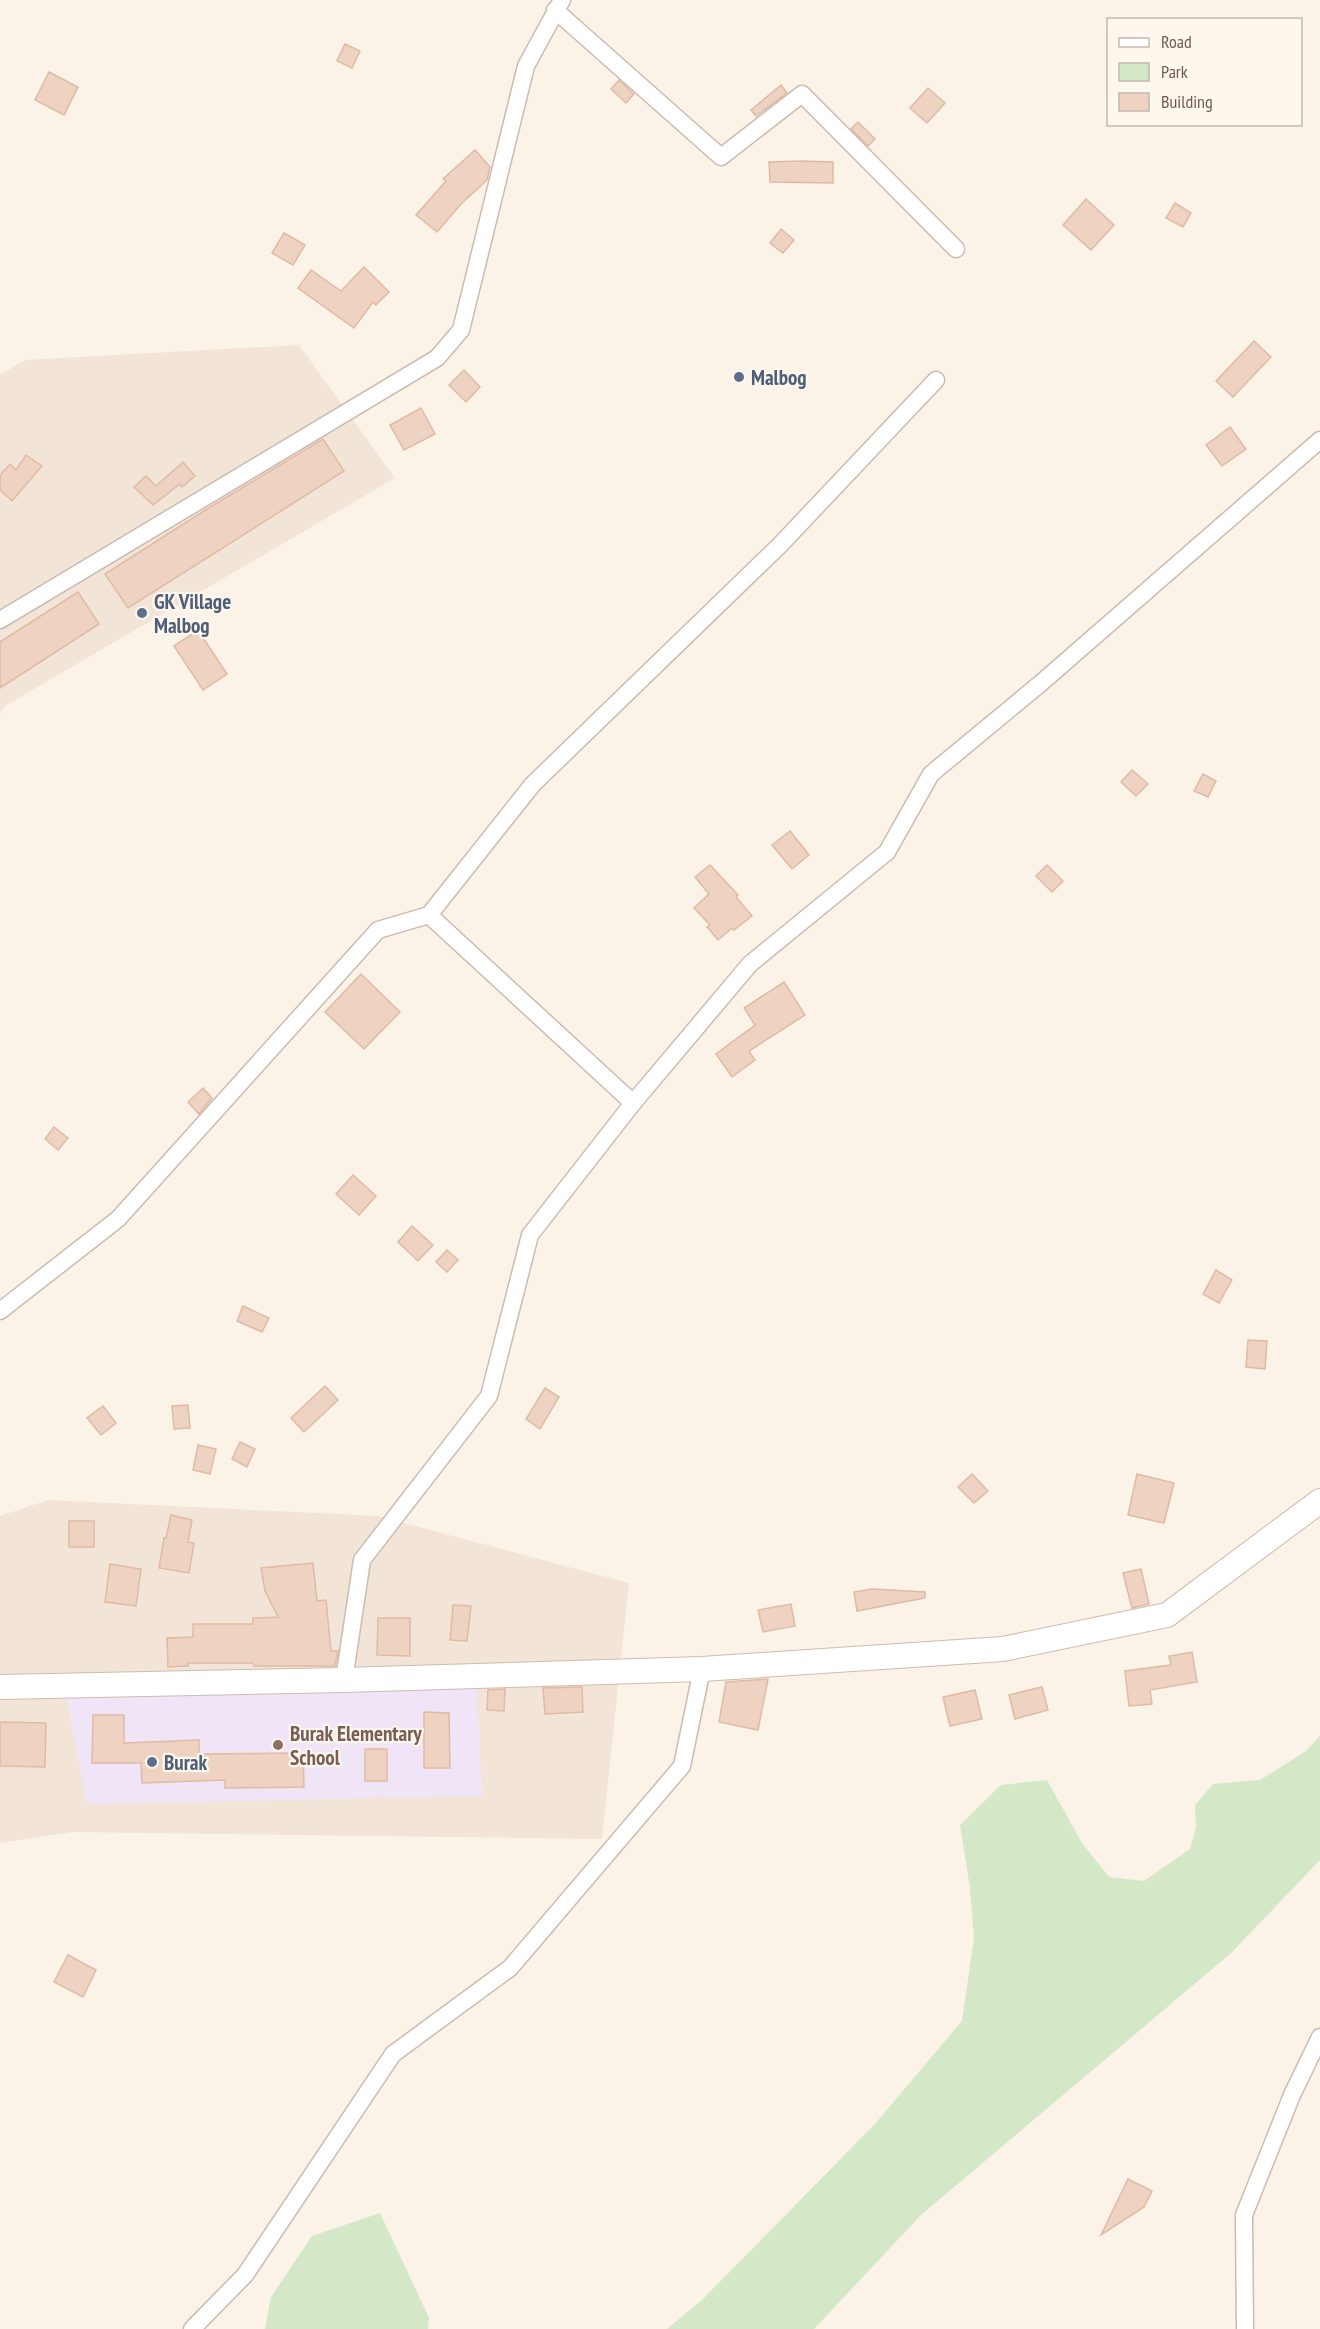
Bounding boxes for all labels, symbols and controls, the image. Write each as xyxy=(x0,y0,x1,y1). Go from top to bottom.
legend xyxy=(1107,18,1302,126)
text: Road xyxy=(1161,30,1192,53)
text: Park xyxy=(1161,60,1188,83)
text: Building xyxy=(1161,90,1213,113)
place label: Malbog xyxy=(751,364,807,391)
marker: Malbog xyxy=(732,370,746,384)
place label: GK Village Malbog xyxy=(154,588,231,639)
marker: GK Village Malbog xyxy=(135,606,149,620)
place label: Burak Elementary School xyxy=(290,1720,422,1771)
marker: Burak Elementary School xyxy=(271,1738,285,1752)
place label: Burak xyxy=(164,1749,207,1776)
marker: Burak xyxy=(145,1755,159,1769)

